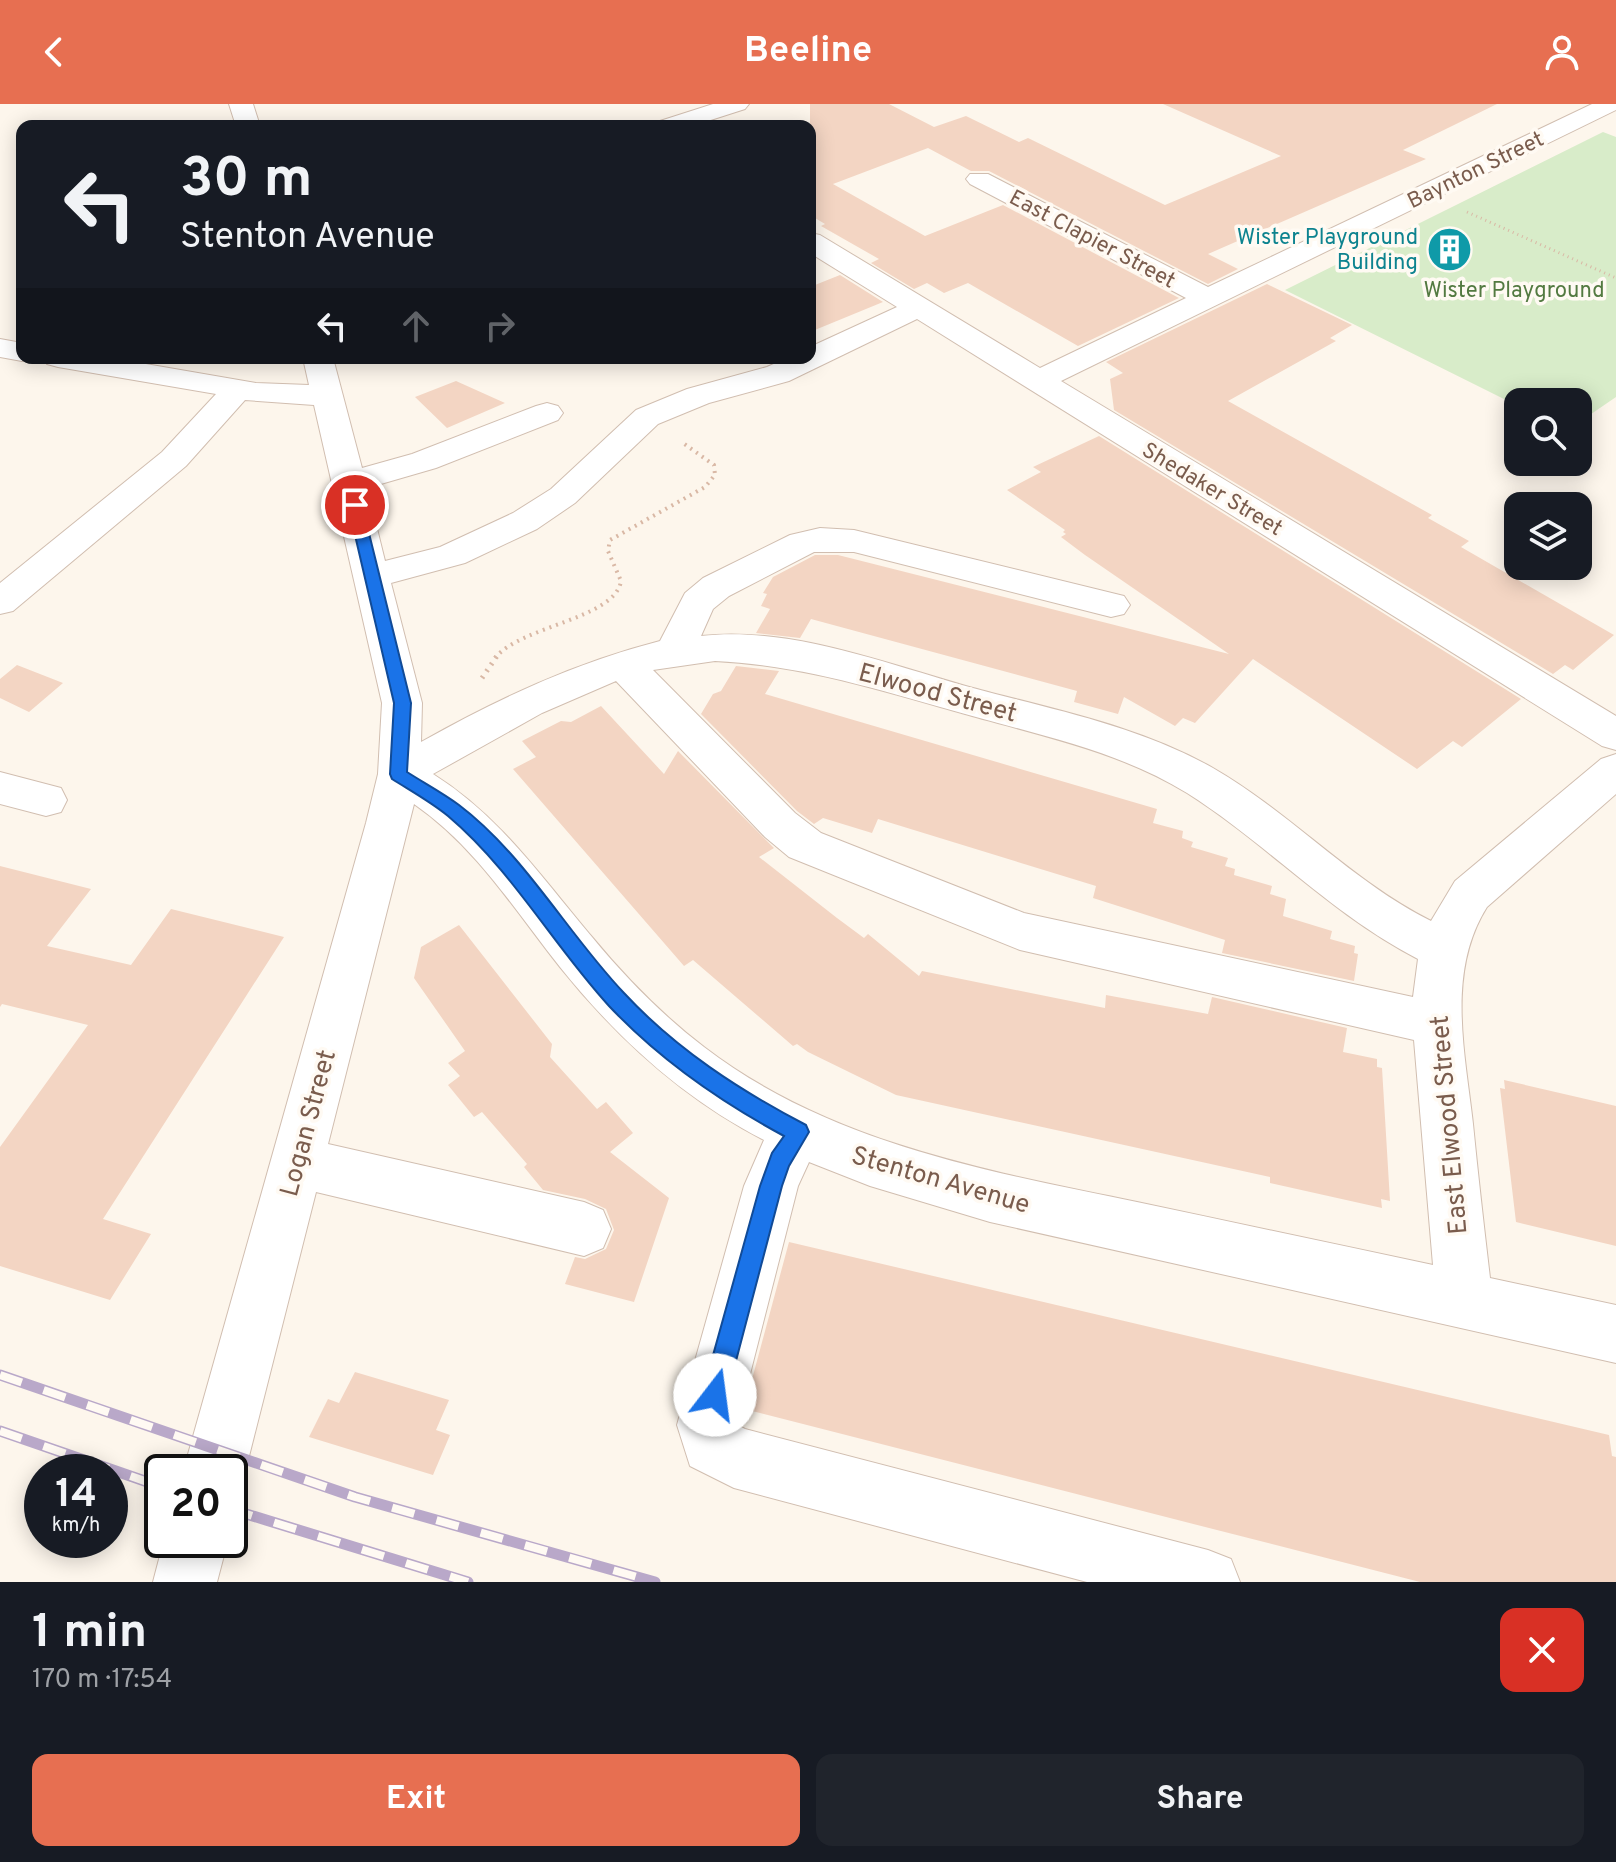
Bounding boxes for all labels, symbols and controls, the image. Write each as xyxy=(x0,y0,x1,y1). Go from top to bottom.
text: Beeline xyxy=(744,29,872,75)
icon: back xyxy=(32,30,76,74)
icon: person xyxy=(1540,30,1584,74)
street label: Baynton Street xyxy=(1403,127,1549,216)
text: 30 m xyxy=(180,146,313,216)
icon: left xyxy=(48,152,152,256)
street label: East Clapier Street xyxy=(1004,185,1180,295)
text: Stenton Avenue xyxy=(180,215,435,261)
place label: Wister Playground Building xyxy=(1237,225,1418,277)
building icon: Wister Playground Building xyxy=(1425,225,1473,273)
park label: Wister Playground xyxy=(1423,278,1605,305)
icon: left xyxy=(310,304,354,348)
icon: ahead xyxy=(394,304,438,348)
icon: right xyxy=(478,304,522,348)
map controls xyxy=(1504,388,1592,580)
button: search xyxy=(1504,388,1592,476)
street label: Shedaker Street xyxy=(1136,438,1287,543)
pin xyxy=(321,471,389,539)
icon: arrive xyxy=(333,483,377,527)
button: layers xyxy=(1504,492,1592,580)
street label: Elwood Street xyxy=(854,657,1020,731)
street label: East Elwood Street xyxy=(1424,1014,1477,1236)
street label: Logan Street xyxy=(274,1047,345,1201)
street label: Stenton Avenue xyxy=(847,1140,1033,1223)
position arrow xyxy=(673,1353,757,1437)
speed limit sign: 20 xyxy=(144,1454,248,1558)
text: 14 xyxy=(55,1471,97,1521)
text: km/h xyxy=(52,1513,100,1539)
text: 1 min xyxy=(32,1604,147,1664)
button: close xyxy=(1500,1608,1584,1692)
text: 170 m · 17:54 xyxy=(32,1664,172,1697)
button: Exit xyxy=(32,1754,800,1846)
button: Share xyxy=(816,1754,1584,1846)

